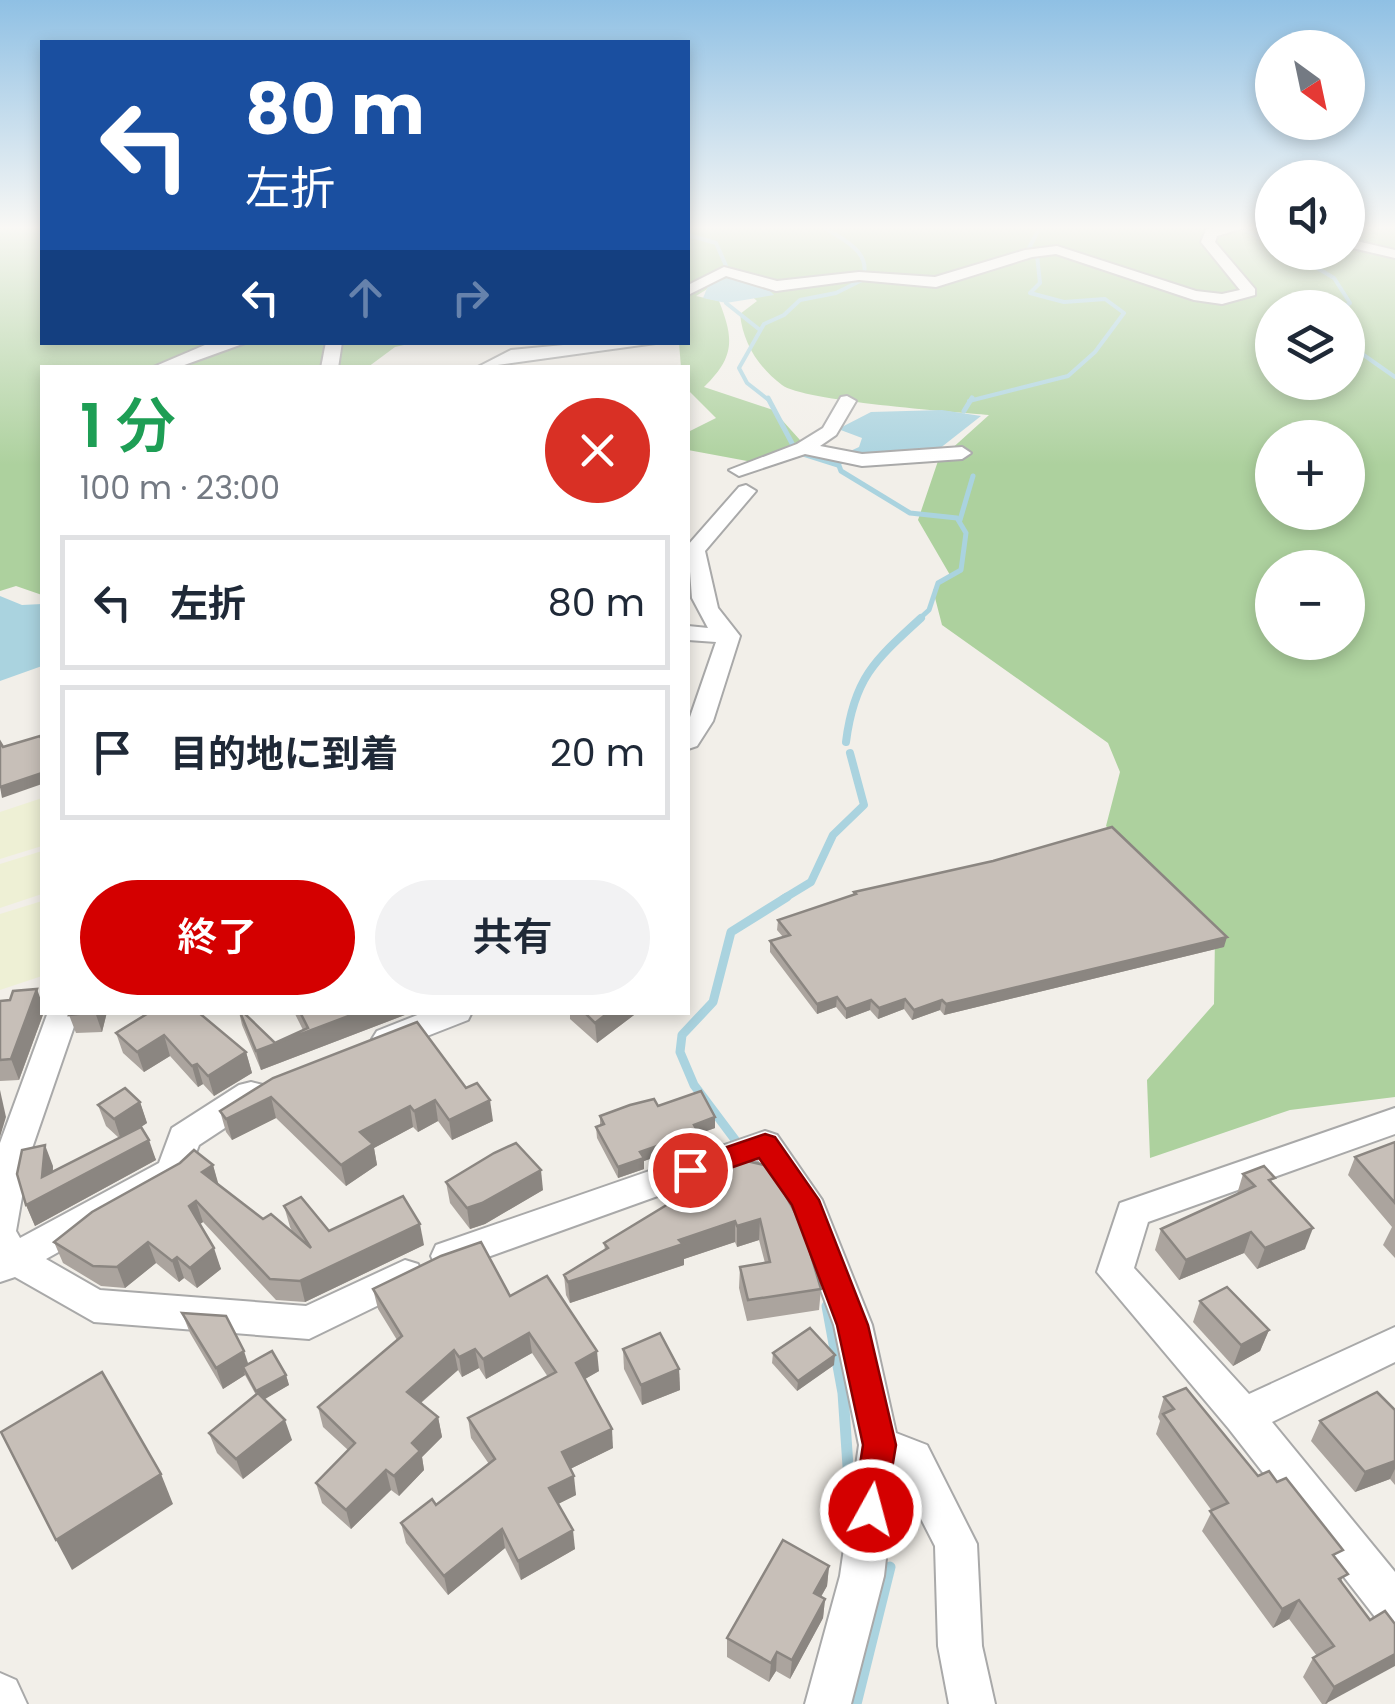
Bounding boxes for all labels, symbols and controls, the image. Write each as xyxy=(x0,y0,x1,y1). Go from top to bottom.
north arrow xyxy=(1255,30,1365,140)
map controls xyxy=(1255,30,1365,660)
text: 80 m xyxy=(245,60,425,159)
icon: left xyxy=(80,80,210,210)
text: 左折 xyxy=(245,157,335,220)
button: sound xyxy=(1255,160,1365,270)
icon: left xyxy=(233,270,288,325)
icon: ahead xyxy=(338,270,393,325)
icon: right xyxy=(443,270,498,325)
button: layers xyxy=(1255,290,1365,400)
text: 1 分 xyxy=(80,384,176,468)
button: close xyxy=(545,398,650,503)
button: + xyxy=(1255,420,1365,530)
text: 100 m · 23:00 xyxy=(80,465,280,510)
button: − xyxy=(1255,550,1365,660)
icon: left xyxy=(85,575,140,630)
text: 80 m xyxy=(548,576,645,629)
text: 左折 xyxy=(170,577,246,630)
icon: arrive xyxy=(85,725,140,780)
text: 20 m xyxy=(550,726,645,779)
text: 目的地に到着 xyxy=(170,727,398,780)
button: 終了 xyxy=(80,880,355,995)
button: 共有 xyxy=(375,880,650,995)
pin xyxy=(648,1128,733,1213)
icon: arrive xyxy=(663,1143,718,1198)
position arrow xyxy=(819,1458,923,1562)

